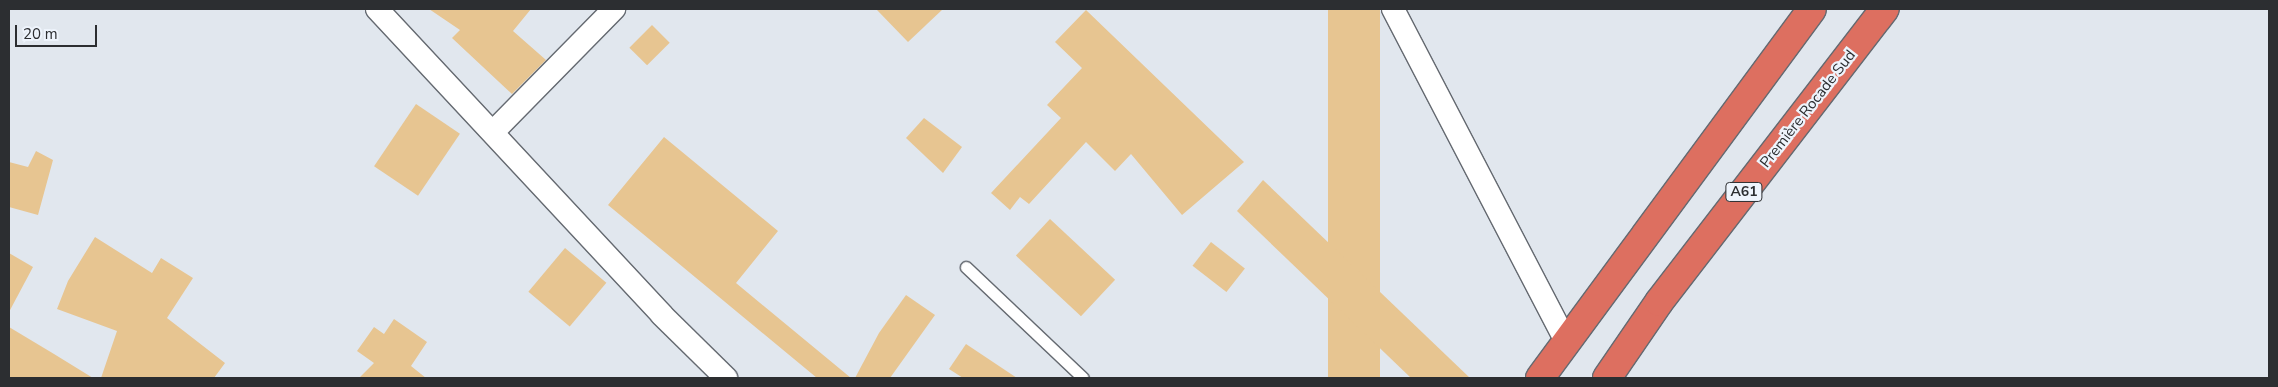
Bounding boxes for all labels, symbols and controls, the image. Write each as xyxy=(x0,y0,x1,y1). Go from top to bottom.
scale bar xyxy=(18,15,100,47)
text: 20 m xyxy=(23,24,58,44)
street label: Première Rocade Sud xyxy=(1757,47,1859,171)
road number: A61 xyxy=(1725,180,1763,203)

